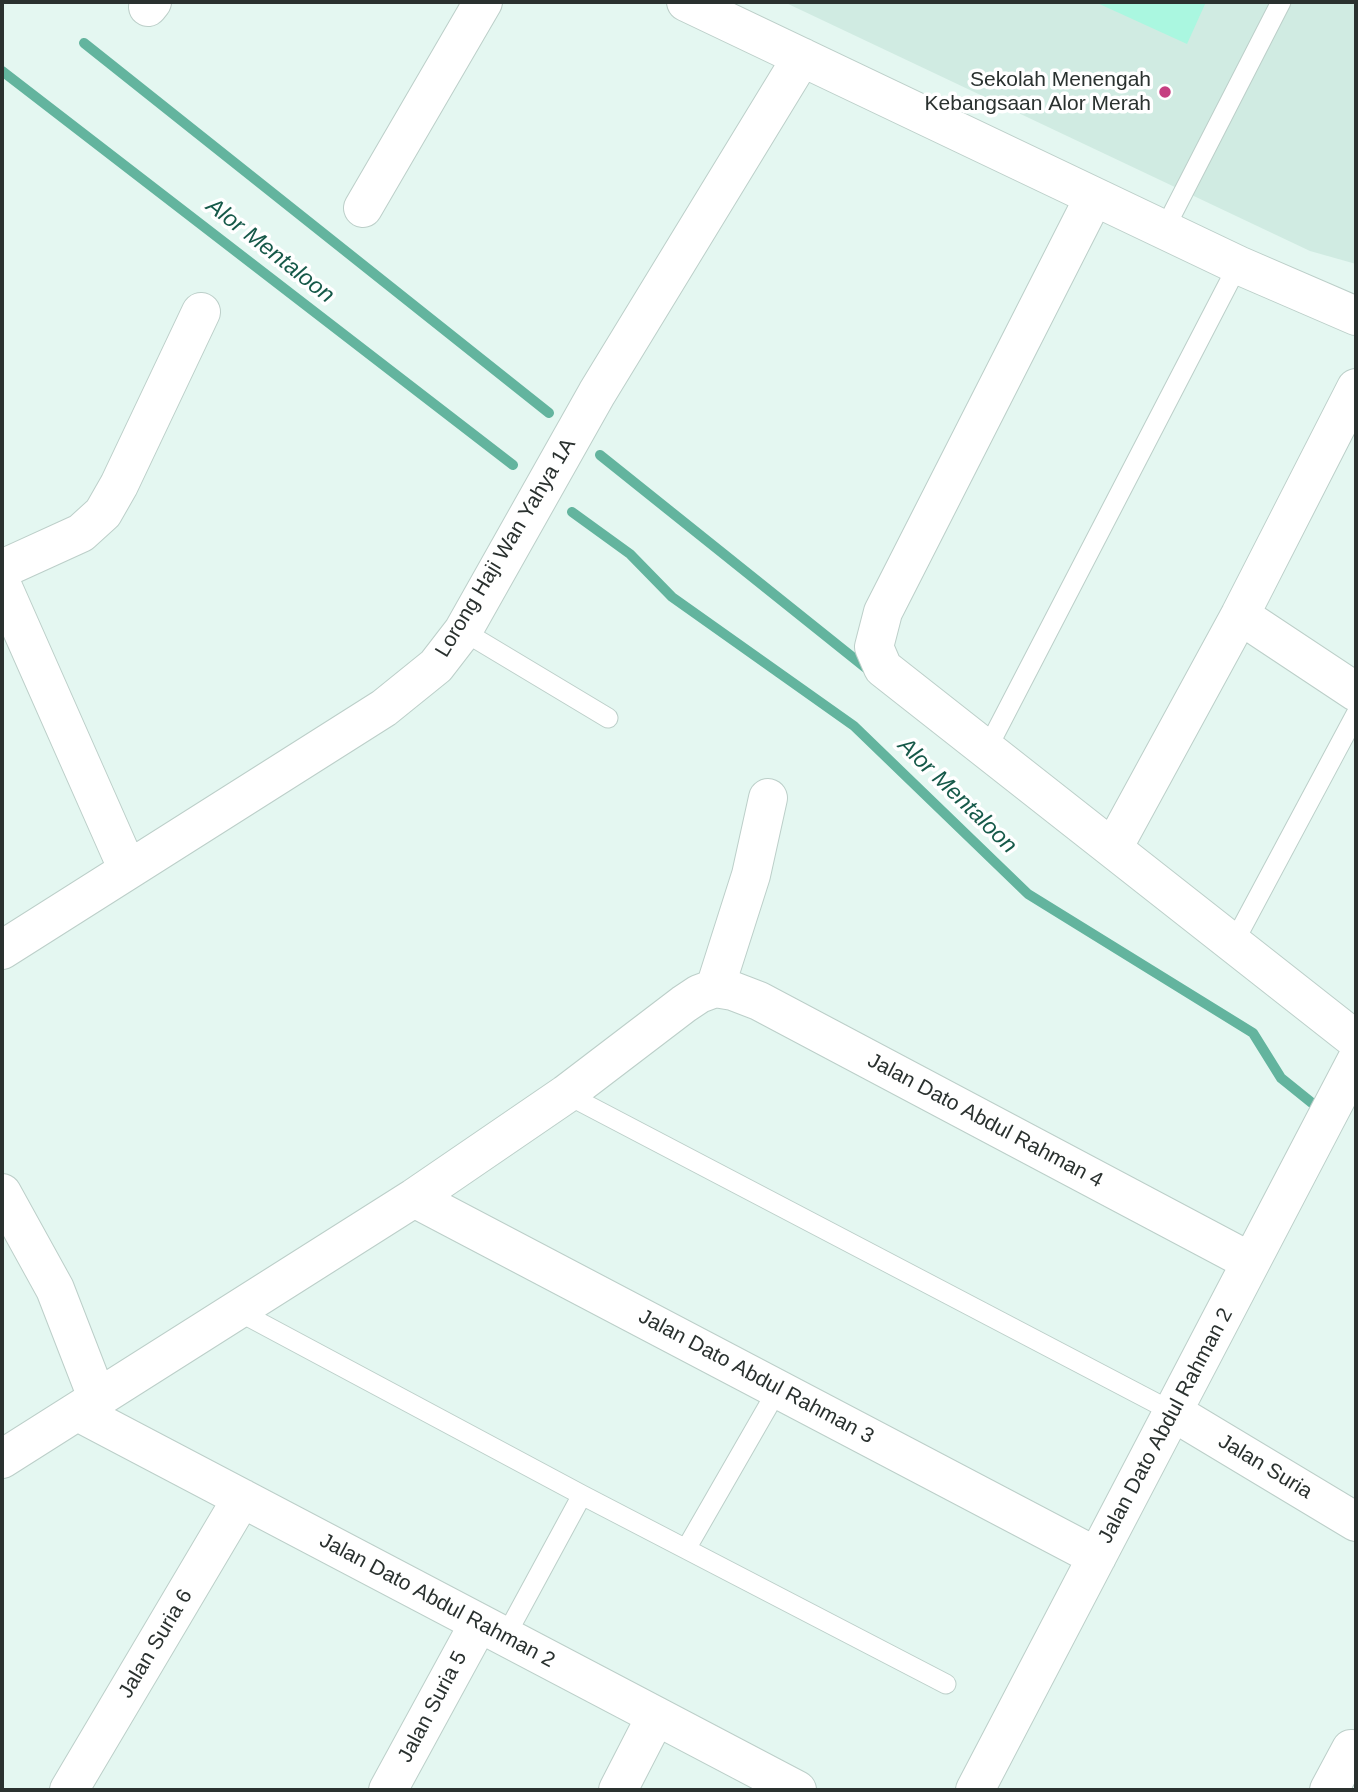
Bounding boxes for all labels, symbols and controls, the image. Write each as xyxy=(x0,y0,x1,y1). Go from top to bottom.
place label: Sekolah Menengah Kebangsaan Alor Merah xyxy=(925,67,1151,117)
marker: Sekolah Menengah Kebangsaan Alor Merah xyxy=(1157,84,1173,100)
water label: Alor Mentaloon xyxy=(201,193,339,309)
street label: Lorong Haji Wan Yahya 1A xyxy=(431,434,581,662)
water label: Alor Mentaloon xyxy=(892,732,1022,860)
street label: Jalan Dato Abdul Rahman 4 xyxy=(863,1048,1107,1194)
street label: Jalan Dato Abdul Rahman 3 xyxy=(634,1304,878,1450)
street label: Jalan Dato Abdul Rahman 2 xyxy=(1093,1304,1239,1548)
street label: Jalan Suria xyxy=(1213,1429,1317,1505)
street label: Jalan Dato Abdul Rahman 2 xyxy=(315,1528,559,1674)
street label: Jalan Suria 6 xyxy=(114,1585,198,1703)
street label: Jalan Suria 5 xyxy=(393,1647,473,1767)

